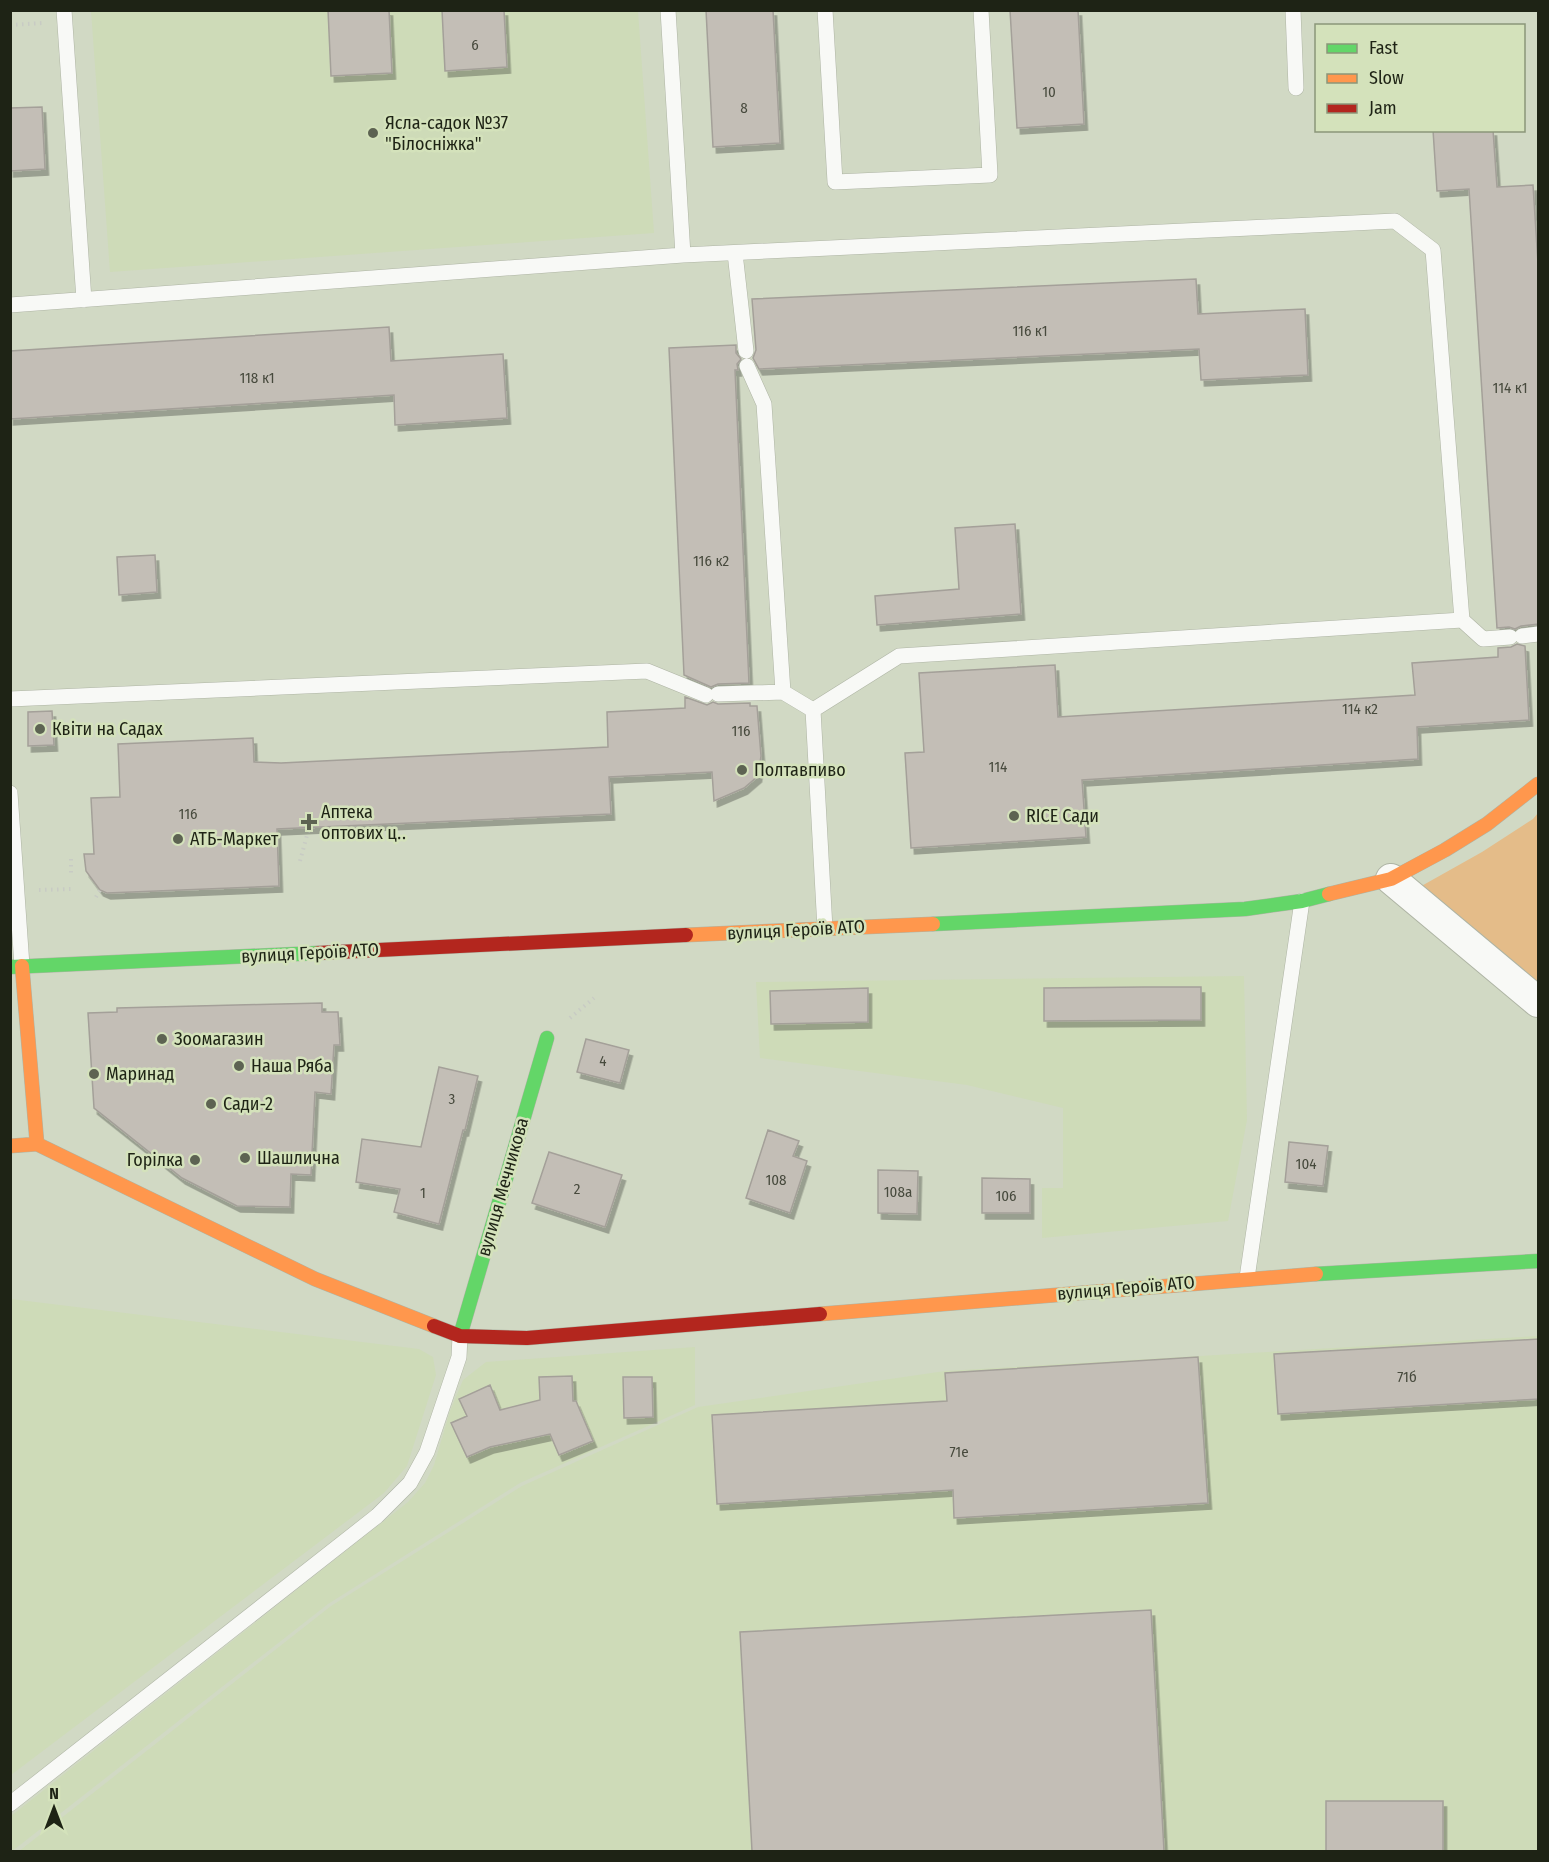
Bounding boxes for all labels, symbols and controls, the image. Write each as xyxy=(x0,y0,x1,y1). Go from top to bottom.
legend xyxy=(1315,24,1525,132)
house number: 6 xyxy=(471,36,479,54)
text: Fast xyxy=(1369,37,1398,59)
text: Slow xyxy=(1369,67,1404,89)
house number: 10 xyxy=(1042,83,1056,101)
text: Jam xyxy=(1369,97,1397,119)
house number: 8 xyxy=(740,99,748,117)
place label: Ясла-садок №37 "Білосніжка" xyxy=(385,112,508,155)
marker: Ясла-садок №37 "Білосніжка" xyxy=(366,126,380,140)
house number: 116 к1 xyxy=(1012,322,1048,340)
house number: 118 к1 xyxy=(239,369,275,387)
house number: 114 к1 xyxy=(1493,379,1527,397)
house number: 116 к2 xyxy=(693,552,729,570)
house number: 114 к2 xyxy=(1342,700,1378,718)
place label: Квіти на Садах xyxy=(52,718,163,740)
marker: Квіти на Садах xyxy=(33,722,47,736)
house number: 116 xyxy=(732,722,750,740)
house number: 114 xyxy=(989,758,1007,776)
place label: Полтавпиво xyxy=(754,759,846,781)
marker: Полтавпиво xyxy=(735,763,749,777)
place label: Аптека оптових ц‥ xyxy=(321,801,406,844)
house number: 116 xyxy=(179,805,197,823)
place label: RICE Сади xyxy=(1026,805,1099,827)
marker: RICE Сади xyxy=(1007,809,1021,823)
marker: Аптека оптових ц‥ xyxy=(302,815,316,829)
place label: АТБ-Маркет xyxy=(190,828,279,850)
marker: АТБ-Маркет xyxy=(171,832,185,846)
street label: вулиця Героїв АТО xyxy=(726,915,866,945)
street label: вулиця Героїв АТО xyxy=(240,938,380,968)
place label: Зоомагазин xyxy=(174,1028,264,1050)
marker: Зоомагазин xyxy=(155,1032,169,1046)
house number: 4 xyxy=(599,1052,607,1070)
place label: Наша Ряба xyxy=(251,1055,333,1077)
marker: Наша Ряба xyxy=(232,1059,246,1073)
place label: Маринад xyxy=(106,1063,174,1085)
marker: Маринад xyxy=(87,1067,101,1081)
house number: 3 xyxy=(449,1090,456,1108)
place label: Сади-2 xyxy=(223,1093,273,1115)
marker: Сади-2 xyxy=(204,1097,218,1111)
street label: вулиця Мечникова xyxy=(473,1115,533,1259)
place label: Шашлична xyxy=(257,1147,340,1169)
place label: Горілка xyxy=(127,1149,183,1171)
marker: Шашлична xyxy=(238,1151,252,1165)
marker: Горілка xyxy=(188,1153,202,1167)
house number: 104 xyxy=(1296,1155,1316,1173)
house number: 108 xyxy=(765,1171,787,1189)
house number: 2 xyxy=(574,1180,581,1198)
house number: 108а xyxy=(884,1183,912,1201)
house number: 1 xyxy=(420,1184,426,1202)
house number: 106 xyxy=(995,1187,1017,1205)
street label: вулиця Героїв АТО xyxy=(1056,1271,1196,1305)
house number: 71б xyxy=(1397,1368,1417,1386)
house number: 71е xyxy=(949,1443,969,1461)
north arrow xyxy=(24,1778,84,1838)
text: N xyxy=(49,1784,59,1803)

